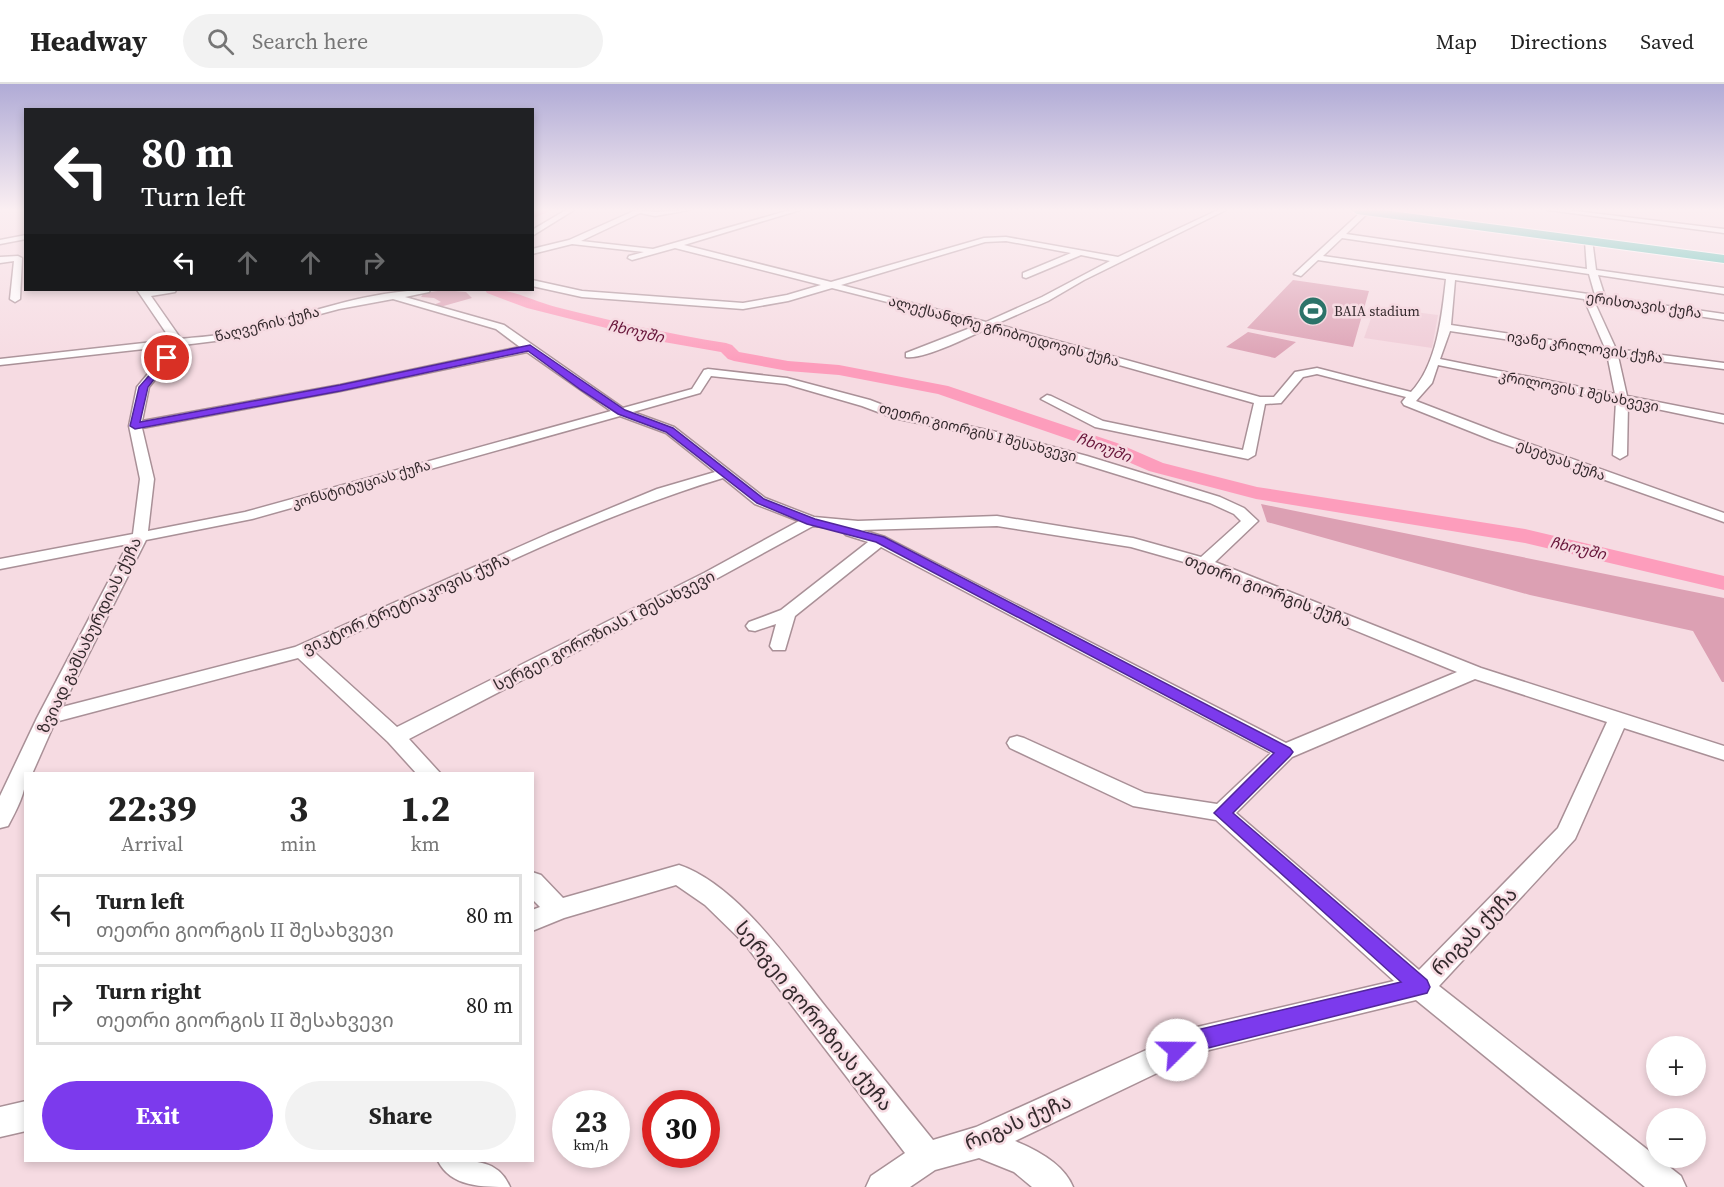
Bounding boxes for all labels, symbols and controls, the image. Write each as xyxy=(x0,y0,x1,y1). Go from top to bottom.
search box xyxy=(183,14,603,68)
text: Headway xyxy=(30,22,147,60)
icon: search xyxy=(204,25,237,58)
text: Search here xyxy=(252,26,368,56)
text: Map xyxy=(1436,27,1477,56)
text: Directions xyxy=(1510,27,1607,56)
text: Saved xyxy=(1640,27,1694,56)
text: 80 m xyxy=(141,123,234,181)
icon: left xyxy=(42,132,120,210)
text: Turn left xyxy=(141,178,245,215)
icon: left xyxy=(168,246,201,279)
icon: ahead xyxy=(231,246,264,279)
icon: ahead xyxy=(294,246,327,279)
icon: right xyxy=(357,246,390,279)
street label: ერისთავის ქუჩა xyxy=(1585,287,1703,323)
street label: ალექსანდრე გრიბოედოვის ქუჩა xyxy=(887,291,1121,371)
sports icon: BAIA stadium xyxy=(1297,295,1329,327)
street label: წაღვერის ქუჩა xyxy=(213,301,321,347)
place label: BAIA stadium xyxy=(1334,301,1420,321)
water label: ჩხოუში xyxy=(606,314,667,348)
street label: ივანე კრილოვის ქუჩა xyxy=(1506,326,1664,368)
pin xyxy=(141,332,192,383)
icon: arrive xyxy=(150,341,183,374)
street label: კრილოვის I შესახვევი xyxy=(1497,366,1661,416)
street label: თეთრი გიორგის I შესახვევი xyxy=(877,398,1079,466)
water label: ჩხოუში xyxy=(1074,427,1136,467)
street label: ესებუას ქუჩა xyxy=(1514,435,1608,485)
street label: კონსტიტუციას ქუჩა xyxy=(289,455,433,513)
water label: ჩხოუში xyxy=(1548,531,1609,565)
street label: ზვიად გამსახურდიას ქუჩა xyxy=(32,533,146,737)
street label: ვიკტორ ტრეტიაკოვის ქუჩა xyxy=(299,547,513,659)
street label: თეთრი გიორგის ქუჩა xyxy=(1182,548,1354,632)
street label: სერგეი გოროზიას I შესახვევი xyxy=(490,564,718,696)
text: 22:39 xyxy=(108,784,197,833)
text: 3 xyxy=(289,784,308,833)
text: 1.2 xyxy=(400,784,450,833)
text: Arrival xyxy=(121,830,183,858)
text: min xyxy=(280,830,317,858)
text: km xyxy=(411,830,440,858)
street label: რიგას ქუჩა xyxy=(1425,881,1523,981)
text: Turn left xyxy=(96,886,184,916)
icon: left xyxy=(45,898,78,931)
text: 80 m xyxy=(466,900,513,930)
street label: სერგეი გოროზიას ქუჩა xyxy=(728,915,900,1117)
text: თეთრი გიორგის II შესახვევი xyxy=(96,916,394,944)
text: Turn right xyxy=(96,976,201,1006)
icon: right xyxy=(45,988,78,1021)
text: 80 m xyxy=(466,990,513,1020)
text: თეთრი გიორგის II შესახვევი xyxy=(96,1006,394,1034)
position arrow xyxy=(1145,1018,1209,1082)
map controls xyxy=(1646,1036,1706,1168)
button: + xyxy=(1646,1036,1706,1096)
button: Exit xyxy=(42,1081,273,1150)
button: Share xyxy=(285,1081,516,1150)
street label: რიგას ქუჩა xyxy=(960,1087,1076,1157)
speed limit sign: 30 xyxy=(642,1090,720,1168)
text: 23 xyxy=(575,1101,607,1142)
button: − xyxy=(1646,1108,1706,1168)
text: km/h xyxy=(573,1134,609,1155)

